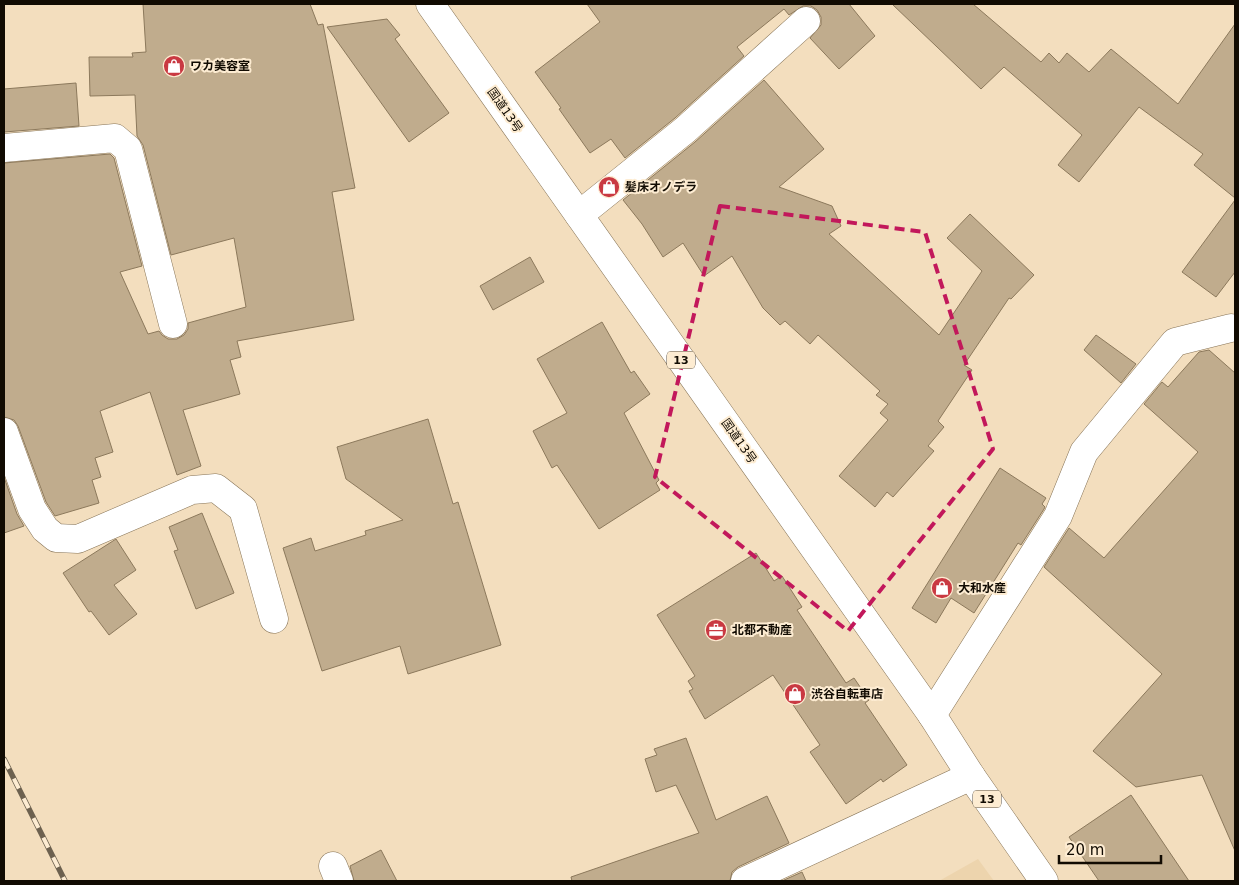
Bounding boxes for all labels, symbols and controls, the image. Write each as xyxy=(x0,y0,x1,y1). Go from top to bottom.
shop icon: ワカ美容室 xyxy=(162,54,186,78)
place label: ワカ美容室 xyxy=(190,59,250,73)
street label: 国道13号 xyxy=(485,85,525,135)
shop icon: 髪床オノデラ xyxy=(597,175,621,199)
place label: 髪床オノデラ xyxy=(625,180,697,194)
road number: 13 xyxy=(667,352,695,368)
street label: 国道13号 xyxy=(719,416,759,466)
shop icon: 大和水産 xyxy=(930,576,954,600)
place label: 大和水産 xyxy=(958,581,1006,595)
office icon: 北都不動産 xyxy=(704,618,728,642)
place label: 北都不動産 xyxy=(732,623,792,637)
shop icon: 渋谷自転車店 xyxy=(783,682,807,706)
place label: 渋谷自転車店 xyxy=(811,687,883,701)
road number: 13 xyxy=(973,791,1001,808)
scale bar xyxy=(1059,832,1162,864)
text: 20 m xyxy=(1066,841,1104,859)

